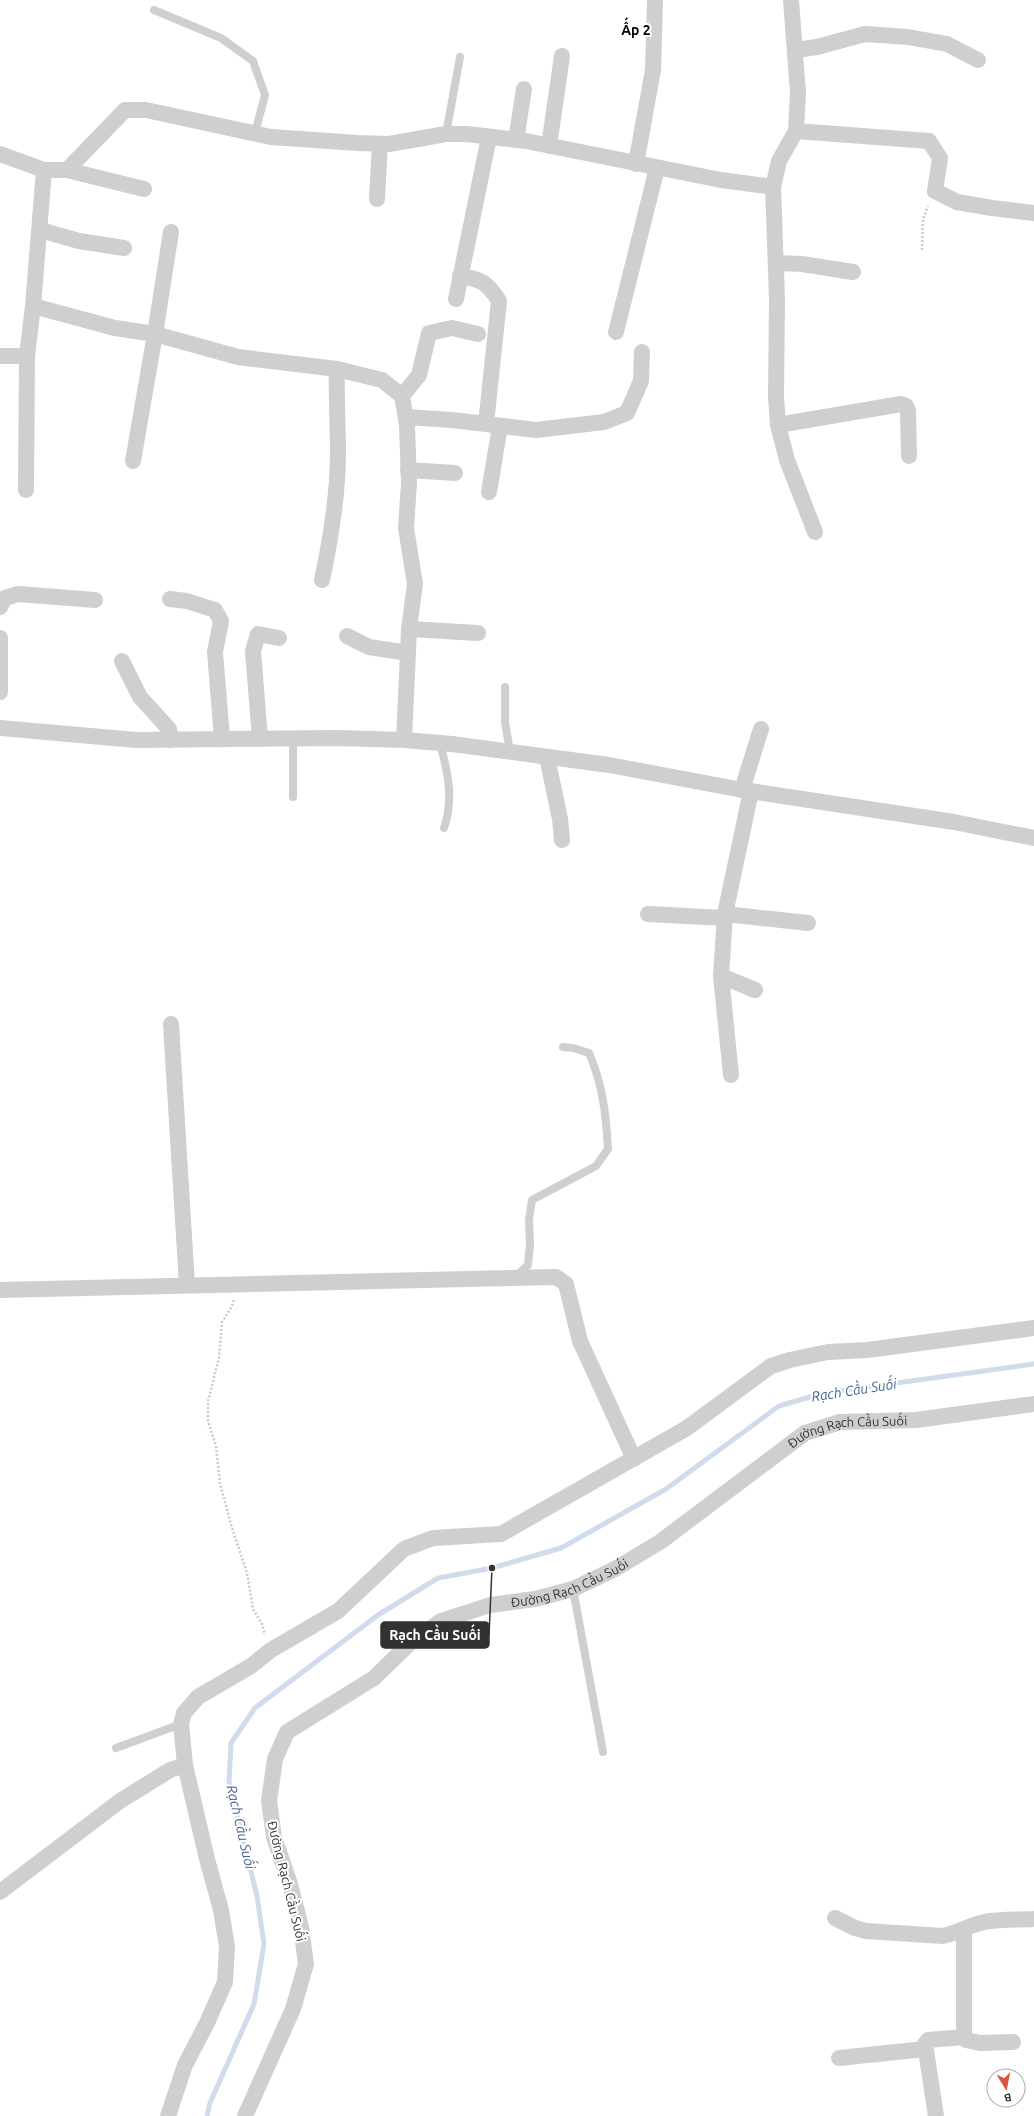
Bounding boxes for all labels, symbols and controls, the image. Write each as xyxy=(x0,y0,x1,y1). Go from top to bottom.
district label: Ấp 2 xyxy=(621,17,651,38)
water label: Rạch Cầu Suối xyxy=(810,1373,898,1405)
street label: Đường Rạch Cầu Suối xyxy=(785,1411,907,1451)
street label: Đường Rạch Cầu Suối xyxy=(510,1556,630,1609)
callout: Rạch Cầu Suối xyxy=(381,1622,489,1648)
text: Rạch Cầu Suối xyxy=(389,1624,481,1643)
water label: Rạch Cầu Suối xyxy=(224,1783,261,1871)
street label: Đường Rạch Cầu Suối xyxy=(264,1819,311,1943)
north arrow xyxy=(986,2068,1026,2108)
text: B xyxy=(1003,2091,1012,2104)

